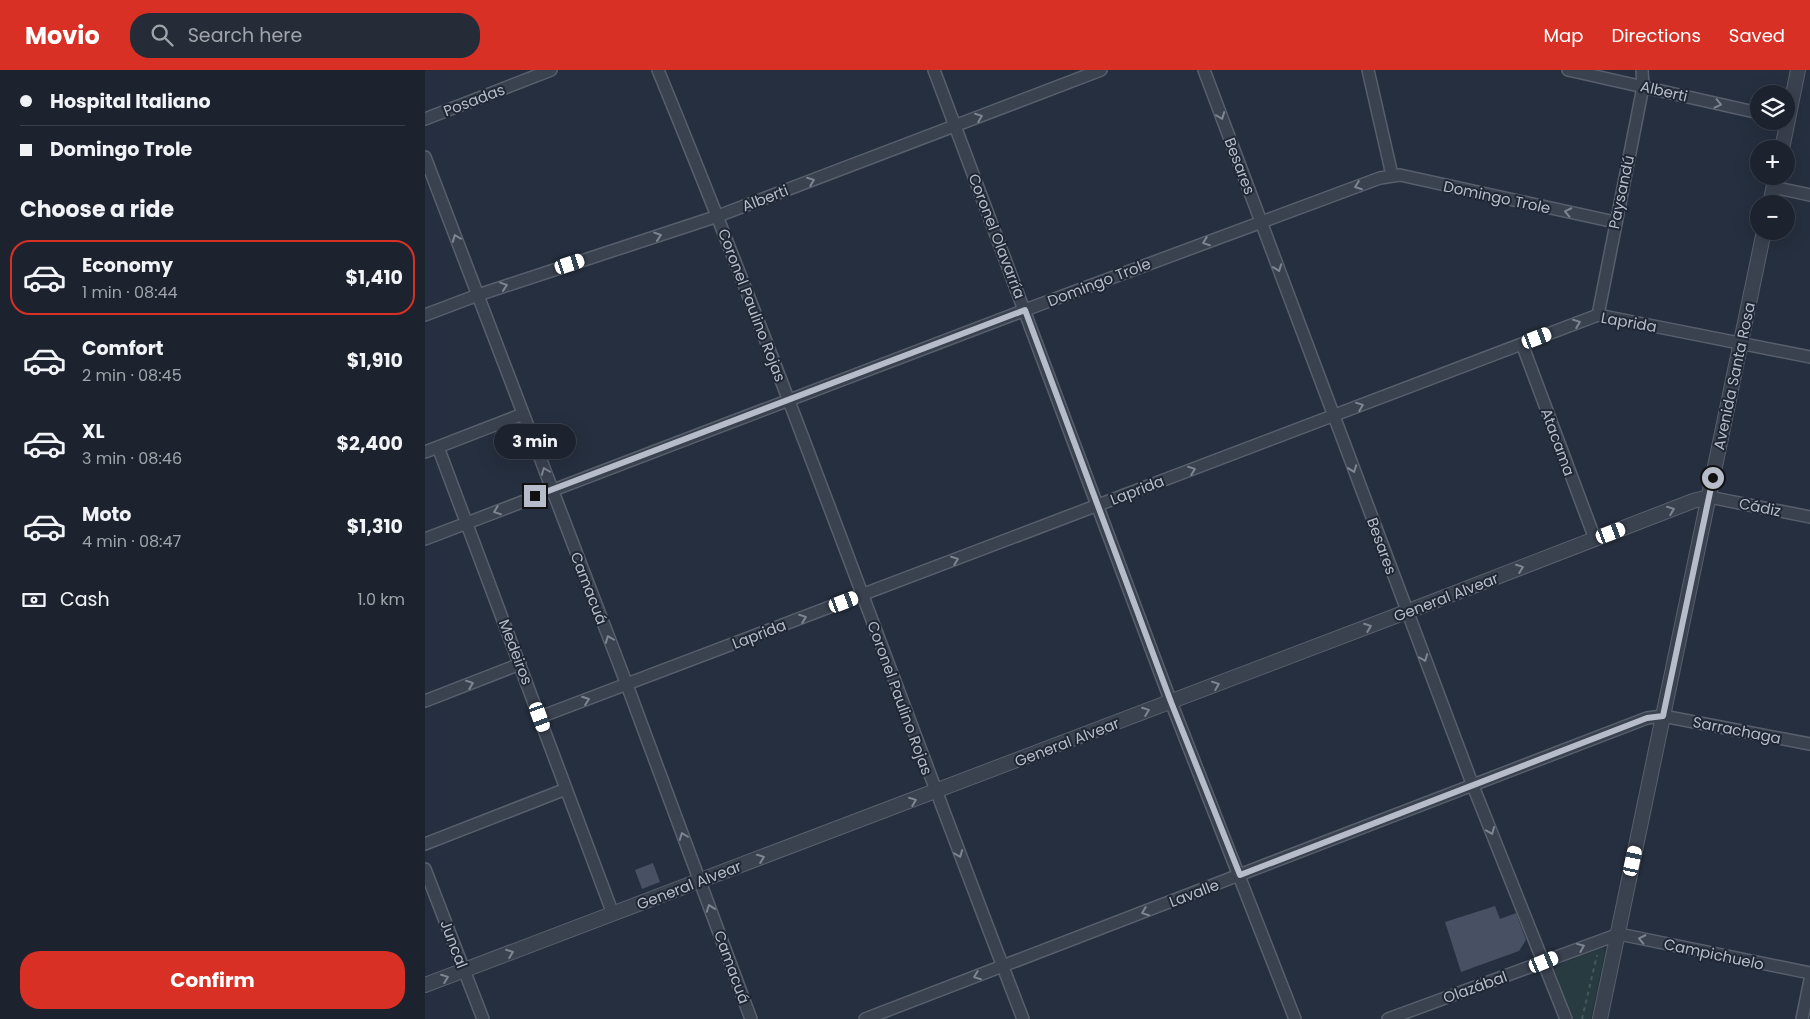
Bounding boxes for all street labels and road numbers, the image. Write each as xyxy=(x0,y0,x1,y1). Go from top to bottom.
street label: Alberti xyxy=(1638,75,1690,107)
street label: Posadas xyxy=(440,79,508,121)
street label: Besares xyxy=(1220,135,1260,198)
street label: Paysandú xyxy=(1603,153,1639,231)
street label: Coronel Olavarría xyxy=(964,171,1030,301)
street label: Domingo Trole xyxy=(1442,175,1552,219)
street label: Alberti xyxy=(739,180,791,216)
street label: Coronel Paulino Rojas xyxy=(713,225,791,385)
street label: Domingo Trole xyxy=(1044,253,1154,311)
street label: Avenida Santa Rosa xyxy=(1708,300,1760,452)
street label: Laprida xyxy=(1599,307,1659,337)
street label: Atacama xyxy=(1536,405,1580,479)
street label: Laprida xyxy=(1107,470,1167,510)
street label: Cádiz xyxy=(1737,493,1783,521)
street label: Besares xyxy=(1362,515,1402,578)
street label: Camacuá xyxy=(566,549,612,627)
street label: General Alvear xyxy=(1391,567,1502,627)
street label: Laprida xyxy=(729,614,789,654)
street label: Medeiros xyxy=(494,616,538,688)
street label: Coronel Paulino Rojas xyxy=(862,618,938,778)
street label: Sarrachaga xyxy=(1691,711,1783,749)
street label: General Alvear xyxy=(1012,712,1123,772)
street label: General Alvear xyxy=(634,855,745,915)
street label: Lavalle xyxy=(1166,874,1222,912)
street label: Juncal xyxy=(435,917,473,971)
street label: Camacuá xyxy=(709,928,755,1006)
street label: Campichuelo xyxy=(1662,933,1766,975)
street label: Olazábal xyxy=(1440,966,1510,1008)

